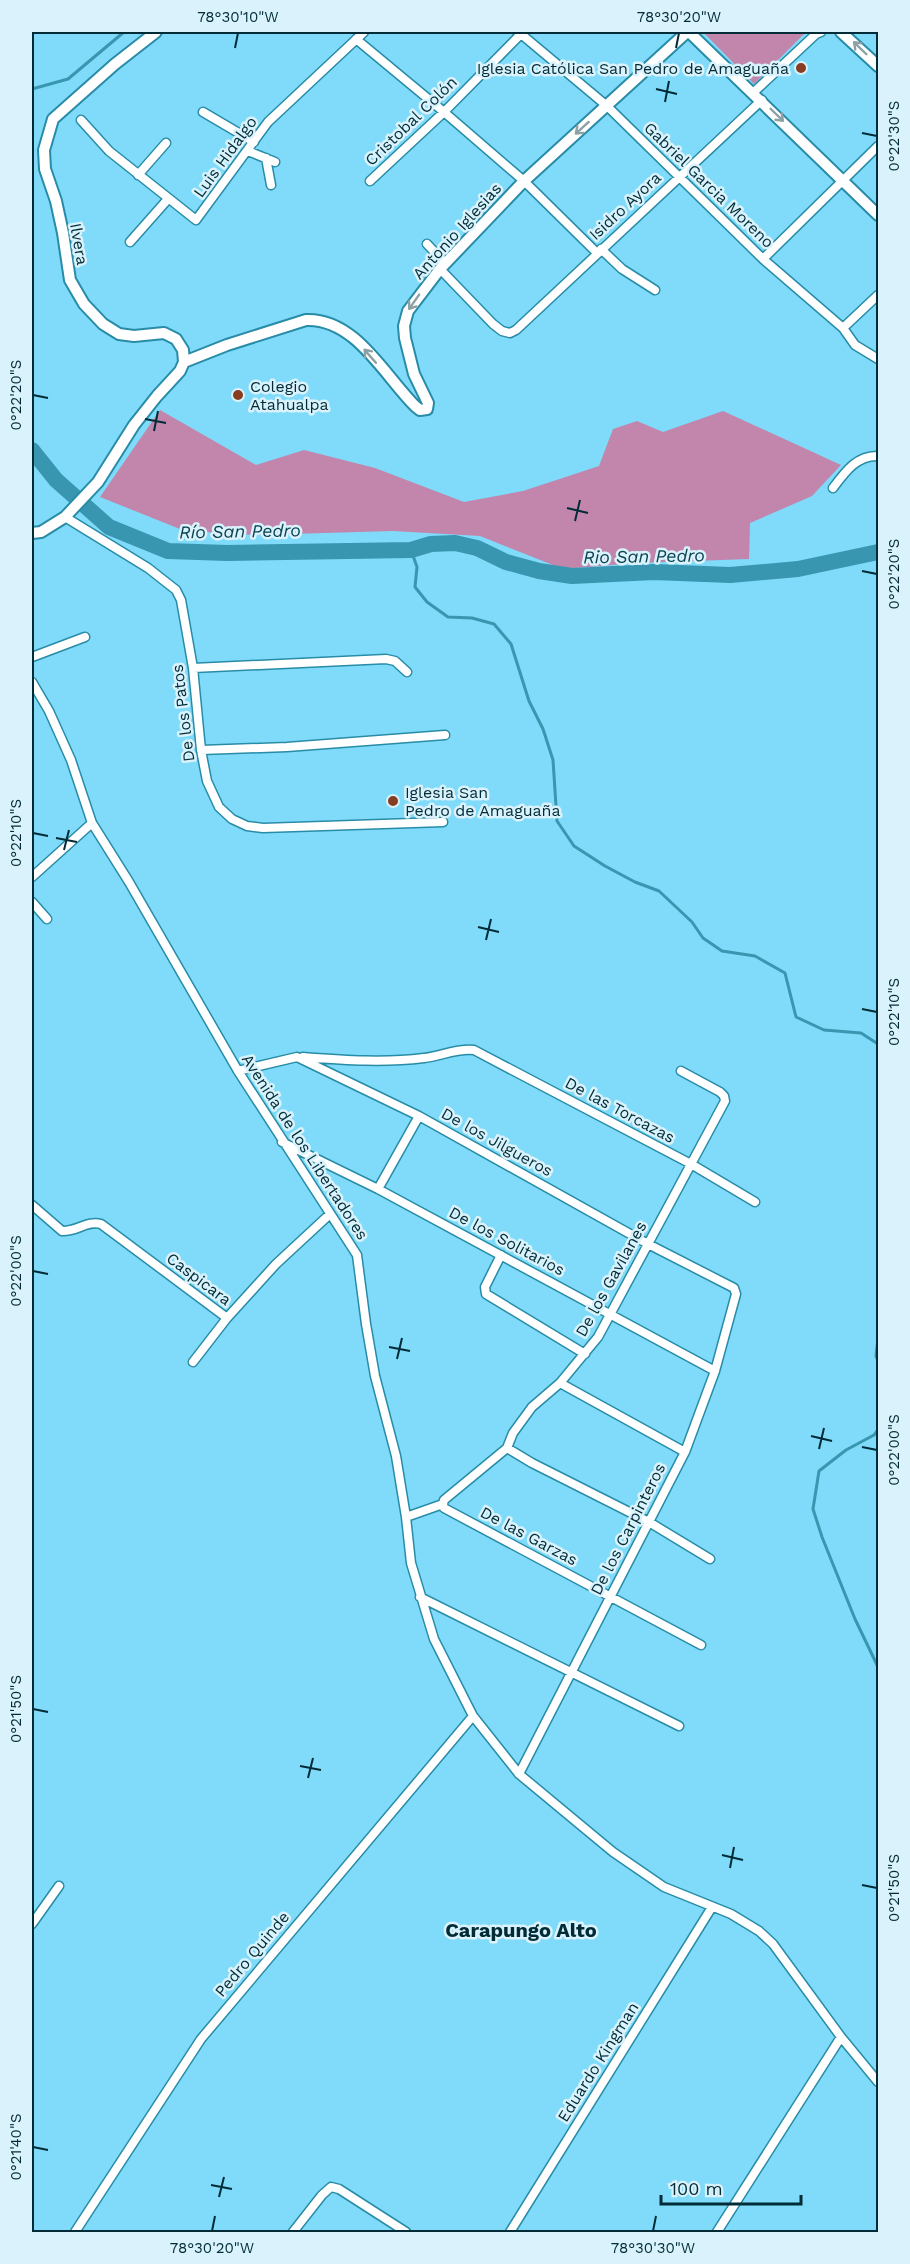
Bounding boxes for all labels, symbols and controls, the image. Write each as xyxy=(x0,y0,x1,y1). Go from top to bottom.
text: 78°30'10"W xyxy=(197,8,279,26)
text: 78°30'20"W xyxy=(637,8,721,26)
one-way arrow xyxy=(853,41,868,56)
place label: Iglesia Católica San Pedro de Amaguaña xyxy=(477,59,789,78)
marker: Iglesia Católica San Pedro de Amaguaña xyxy=(794,61,808,75)
street label: Cristobal Colón xyxy=(361,72,461,170)
text: 0°22'30"S xyxy=(885,101,903,171)
one-way arrow xyxy=(770,108,785,122)
street label: Luis Hidalgo xyxy=(189,113,261,201)
street label: Gabriel Garcia Moreno xyxy=(640,118,778,252)
one-way arrow xyxy=(575,121,590,135)
street label: Isidro Ayora xyxy=(585,168,665,244)
street label: Antonio Iglesias xyxy=(409,179,505,283)
street label: Ilvera xyxy=(66,222,92,266)
one-way arrow xyxy=(408,294,420,310)
one-way arrow xyxy=(363,349,377,364)
text: 0°22'20"S xyxy=(7,360,25,430)
place label: Colegio Atahualpa xyxy=(250,377,329,414)
marker: Colegio Atahualpa xyxy=(231,388,245,402)
water label: Río San Pedro xyxy=(179,519,301,543)
text: 0°22'20"S xyxy=(885,539,903,609)
water label: Rio San Pedro xyxy=(583,544,705,568)
street label: De los Patos xyxy=(168,663,198,763)
place label: Iglesia San Pedro de Amaguaña xyxy=(405,783,561,820)
marker: Iglesia San Pedro de Amaguaña xyxy=(386,794,400,808)
text: 0°22'10"S xyxy=(7,799,25,867)
text: 0°22'10"S xyxy=(885,978,903,1046)
street label: Avenida de los Libertadores xyxy=(238,1051,372,1243)
street label: De las Torcazas xyxy=(562,1073,678,1147)
street label: De los Jilgueros xyxy=(438,1104,556,1180)
street label: De los Solitarios xyxy=(446,1203,568,1279)
street label: De los Gavilanes xyxy=(571,1218,651,1340)
text: 0°22'00"S xyxy=(7,1235,25,1307)
street label: Caspicara xyxy=(163,1249,235,1309)
text: 0°22'00"S xyxy=(885,1414,903,1486)
street label: De los Carpinteros xyxy=(587,1460,669,1598)
street label: De las Garzas xyxy=(477,1502,581,1570)
text: 0°21'50"S xyxy=(7,1675,25,1743)
text: 0°21'50"S xyxy=(885,1854,903,1922)
street label: Pedro Quinde xyxy=(211,1907,293,2001)
district label: Carapungo Alto xyxy=(445,1918,597,1942)
street label: Eduardo Kingman xyxy=(553,1999,643,2125)
text: 0°21'40"S xyxy=(7,2113,25,2181)
scale bar xyxy=(661,2168,800,2206)
text: 100 m xyxy=(670,2178,723,2199)
text: 78°30'20"W xyxy=(170,2239,254,2257)
text: 78°30'30"W xyxy=(611,2239,695,2257)

